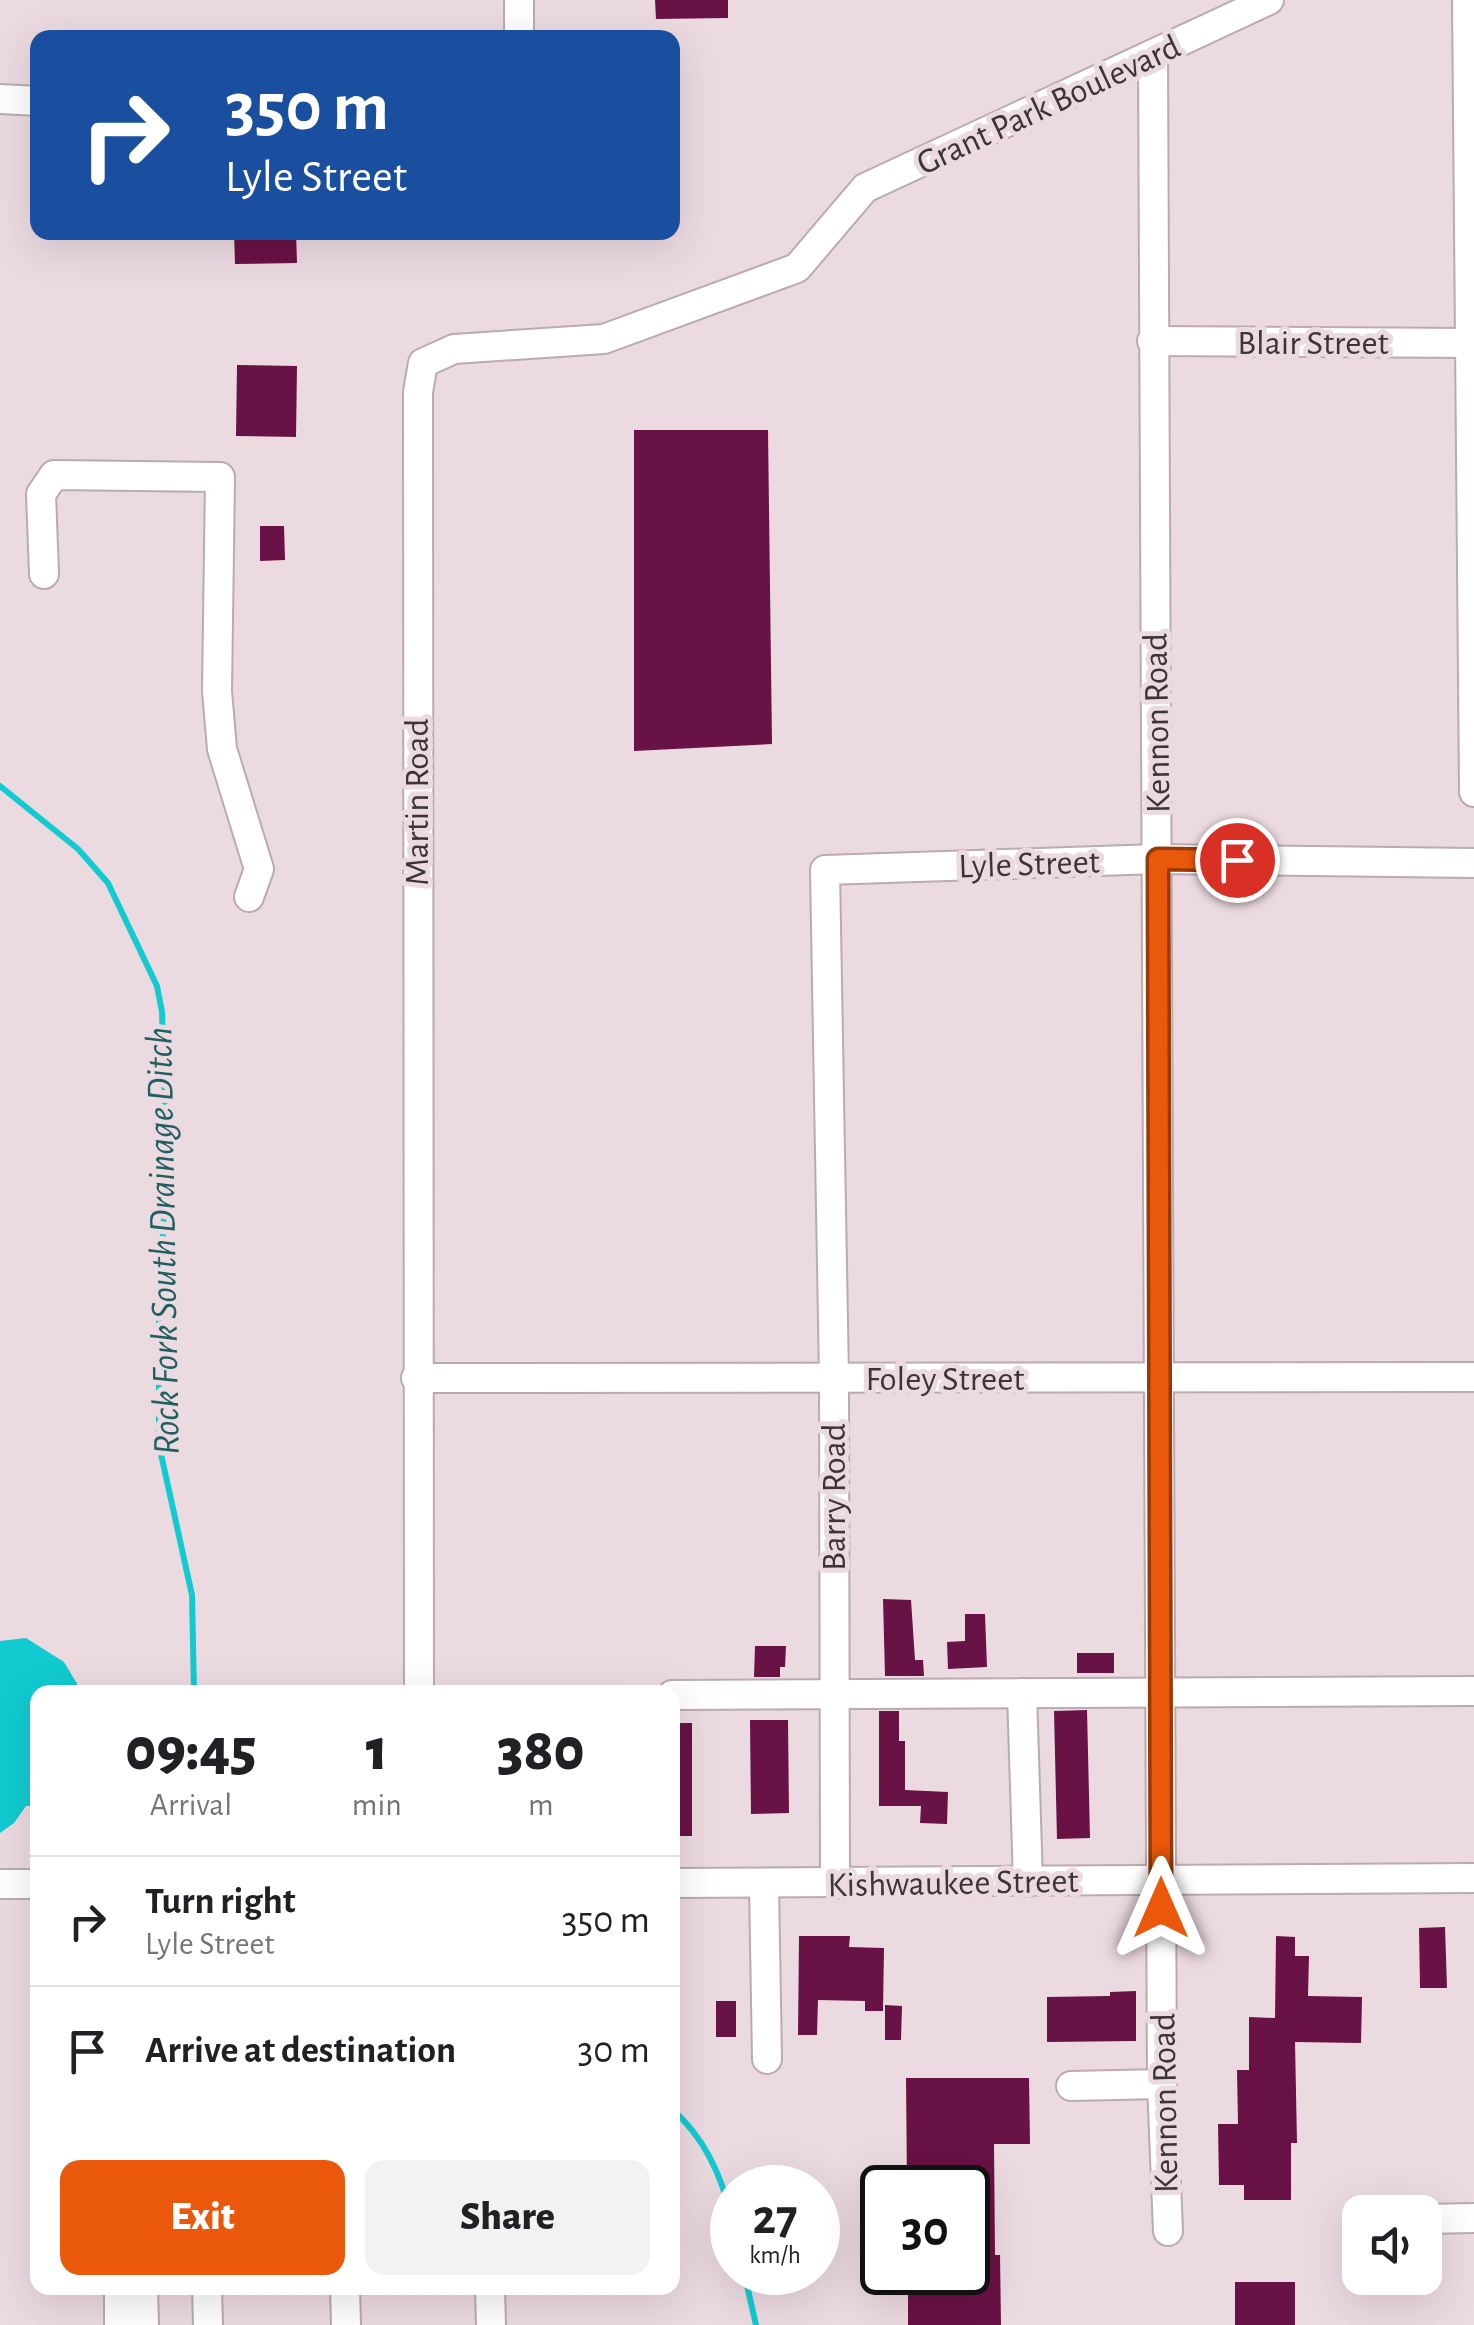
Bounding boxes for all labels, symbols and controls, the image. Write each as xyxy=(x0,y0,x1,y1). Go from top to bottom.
street label: Grant Park Boulevard xyxy=(912,29,1186,182)
icon: right xyxy=(60,70,190,200)
text: 350 m xyxy=(225,73,389,143)
text: Lyle Street xyxy=(225,155,407,200)
street label: Blair Street xyxy=(1237,326,1389,361)
street label: Kennon Road xyxy=(1138,632,1177,814)
street label: Martin Road xyxy=(400,718,435,886)
pin xyxy=(1195,818,1280,903)
icon: arrive xyxy=(1210,833,1265,888)
street label: Lyle Street xyxy=(958,845,1100,884)
water label: Rock Fork South Drainage Ditch xyxy=(141,1027,187,1455)
street label: Foley Street xyxy=(865,1362,1025,1397)
street label: Barry Road xyxy=(817,1423,852,1571)
text: 09:45 xyxy=(125,1721,257,1781)
text: 1 xyxy=(366,1721,388,1781)
text: 380 xyxy=(497,1721,585,1781)
text: Arrival xyxy=(150,1789,232,1821)
text: min xyxy=(352,1789,402,1821)
text: m xyxy=(528,1789,554,1821)
position arrow xyxy=(1109,1856,1213,1960)
street label: Kishwaukee Street xyxy=(827,1864,1079,1903)
text: Turn right xyxy=(145,1883,295,1921)
icon: right xyxy=(60,1894,115,1949)
text: 350 m xyxy=(562,1902,650,1940)
text: Lyle Street xyxy=(145,1928,274,1960)
street label: Kennon Road xyxy=(1146,2012,1185,2194)
icon: arrive xyxy=(60,2024,115,2079)
text: Arrive at destination xyxy=(145,2032,456,2070)
text: 30 m xyxy=(578,2032,650,2070)
button: Exit xyxy=(60,2160,345,2275)
button: Share xyxy=(365,2160,650,2275)
speed limit sign: 30 xyxy=(860,2165,990,2295)
text: 27 xyxy=(752,2193,798,2243)
map controls xyxy=(1342,2195,1442,2295)
button: sound xyxy=(1342,2195,1442,2295)
text: km/h xyxy=(749,2243,801,2268)

